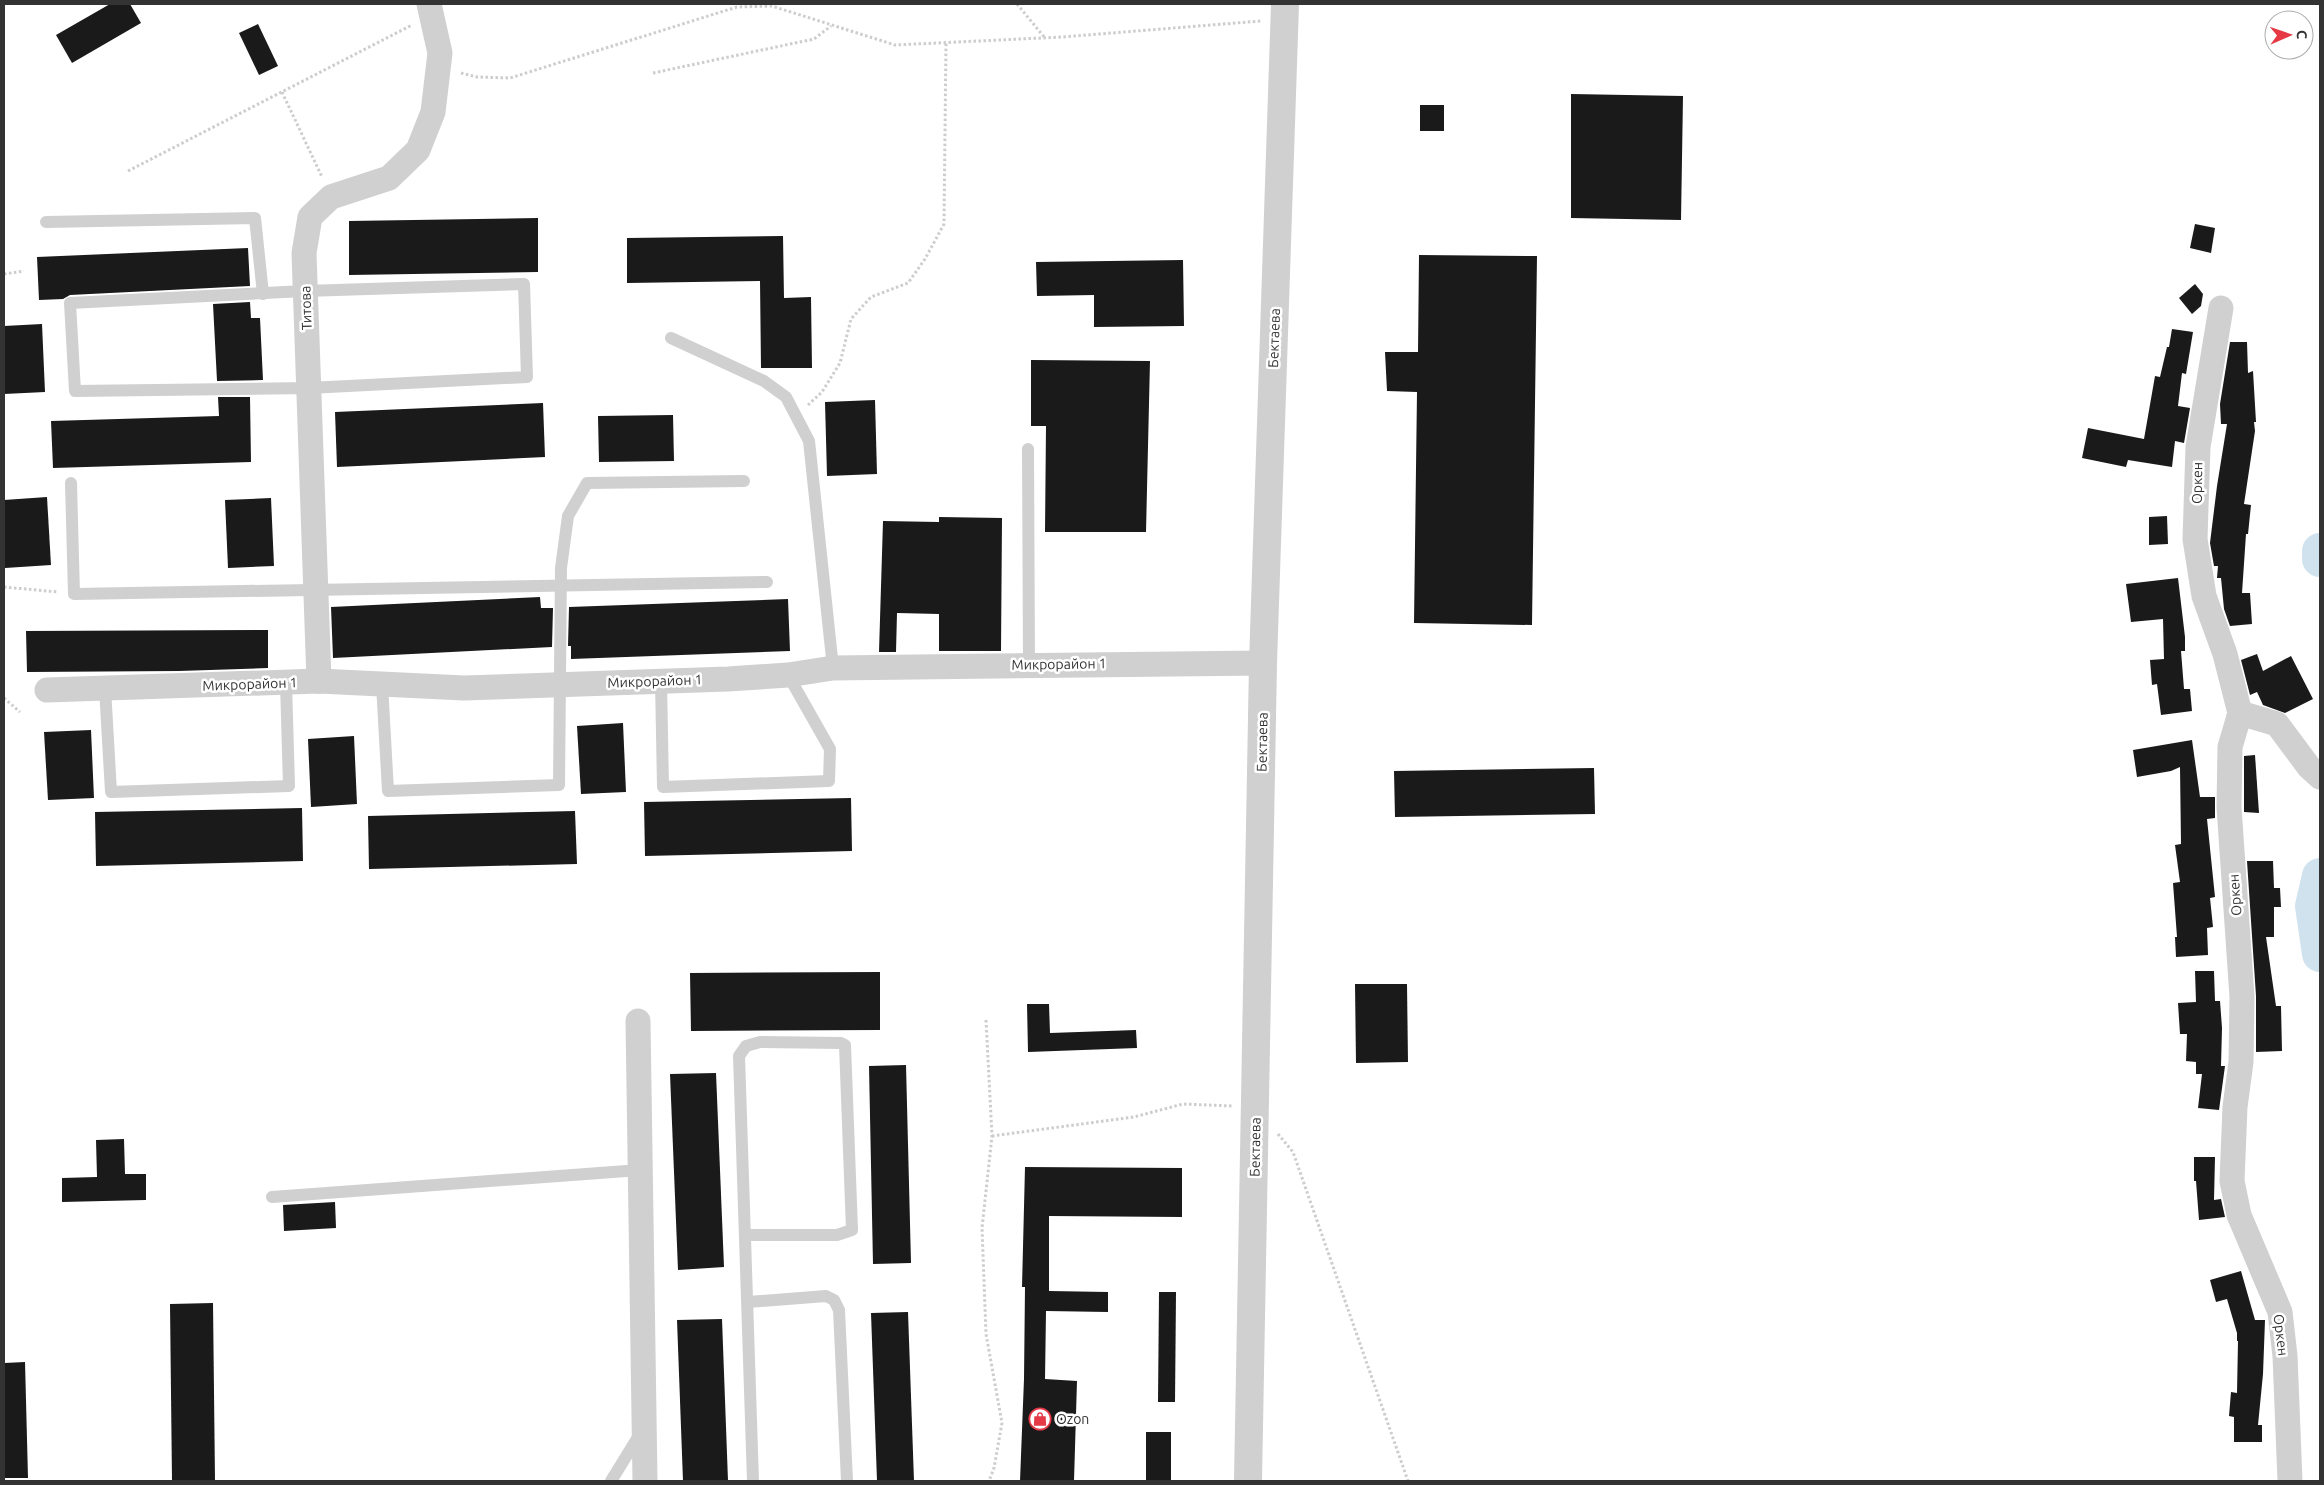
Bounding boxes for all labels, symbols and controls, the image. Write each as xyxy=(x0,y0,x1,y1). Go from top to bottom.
north arrow xyxy=(2264,10,2314,60)
text: С xyxy=(2294,30,2310,39)
street label: Титова xyxy=(297,285,315,331)
street label: Бектаева xyxy=(1265,308,1283,368)
street label: Оркен xyxy=(2189,462,2205,504)
street label: Микрорайон 1 xyxy=(1011,655,1107,673)
street label: Микрорайон 1 xyxy=(607,671,703,691)
street label: Микрорайон 1 xyxy=(202,674,298,694)
street label: Бектаева xyxy=(1253,712,1271,772)
street label: Оркен xyxy=(2226,874,2244,916)
street label: Бектаева xyxy=(1246,1117,1264,1177)
street label: Оркен xyxy=(2271,1313,2291,1357)
shop icon: Ozon xyxy=(1028,1407,1052,1431)
place label: Ozon xyxy=(1056,1411,1089,1427)

